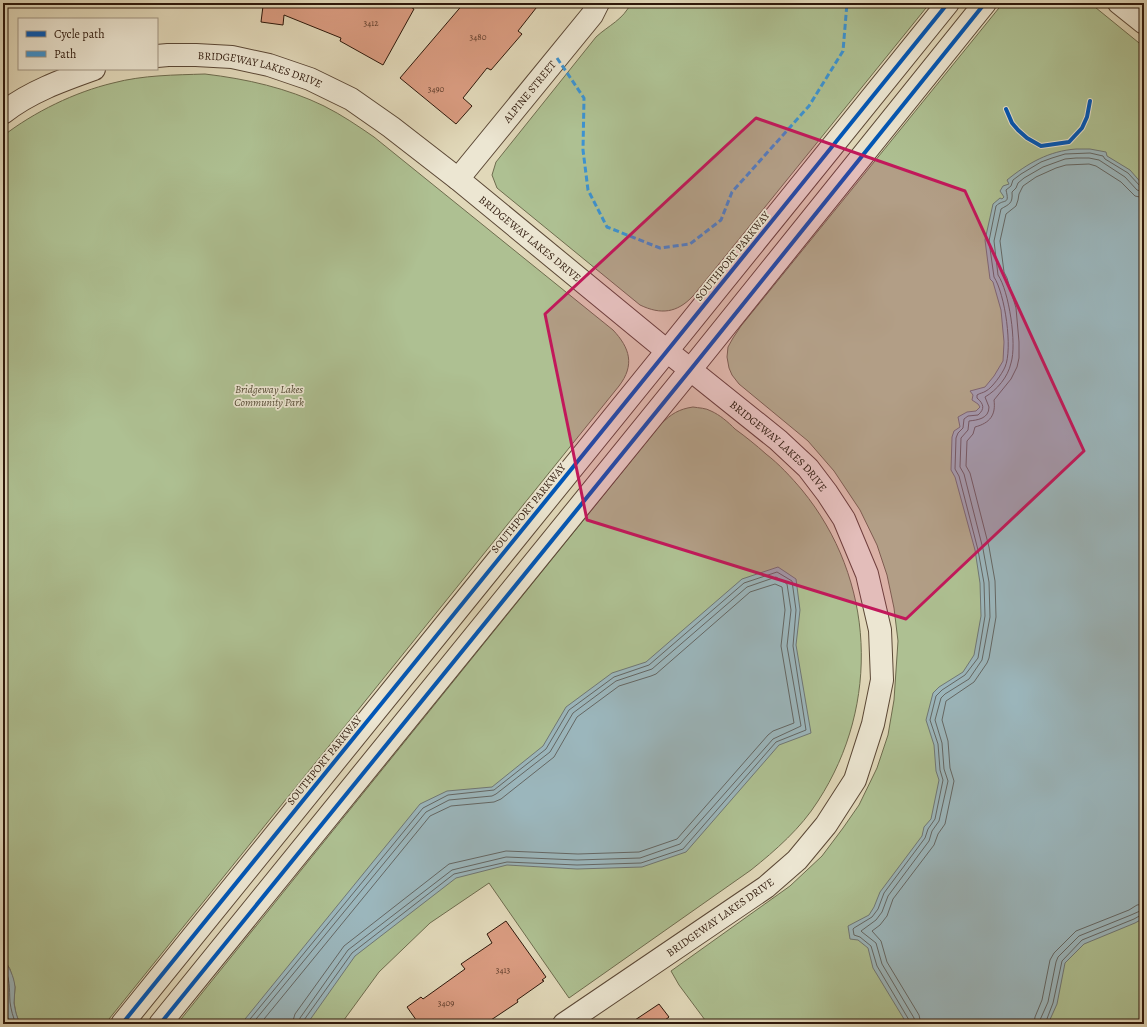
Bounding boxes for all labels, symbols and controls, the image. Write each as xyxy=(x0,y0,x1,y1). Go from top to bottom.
house number: 3412 xyxy=(363,17,379,29)
legend xyxy=(18,18,158,70)
text: Cycle path xyxy=(54,26,105,42)
house number: 3480 xyxy=(470,31,487,43)
text: Path xyxy=(54,46,77,62)
street label: BRIDGEWAY LAKES DRIVE xyxy=(197,48,325,92)
street label: ALPINE STREET xyxy=(499,58,560,127)
house number: 3490 xyxy=(428,83,445,95)
street label: BRIDGEWAY LAKES DRIVE xyxy=(476,192,584,285)
street label: SOUTHPORT PARKWAY xyxy=(692,207,774,304)
park label: Bridgeway Lakes Community Park xyxy=(234,382,304,410)
street label: BRIDGEWAY LAKES DRIVE xyxy=(726,397,830,495)
street label: SOUTHPORT PARKWAY xyxy=(488,459,570,556)
street label: SOUTHPORT PARKWAY xyxy=(284,711,366,808)
street label: BRIDGEWAY LAKES DRIVE xyxy=(664,875,777,960)
house number: 3413 xyxy=(496,964,511,976)
house number: 3409 xyxy=(438,997,454,1009)

